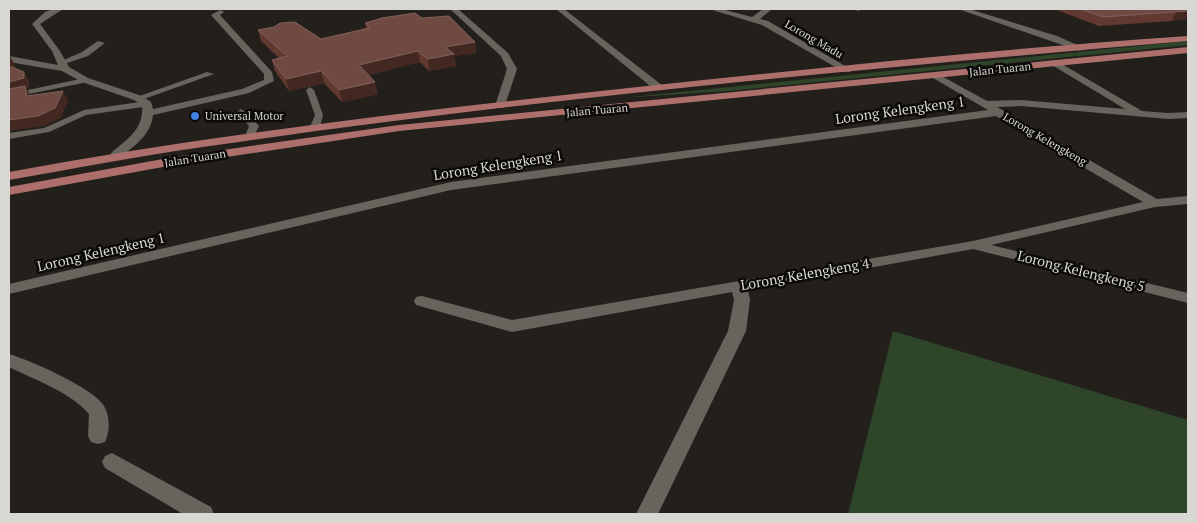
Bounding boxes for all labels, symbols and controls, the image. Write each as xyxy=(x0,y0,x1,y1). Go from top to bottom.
street label: Lorong Madu xyxy=(782,17,846,62)
street label: Jalan Tuaran xyxy=(968,59,1032,79)
street label: Lorong Kelengkeng 1 xyxy=(834,91,966,128)
street label: Jalan Tuaran xyxy=(565,100,629,120)
place label: Universal Motor xyxy=(205,109,284,123)
street label: Lorong Kelengkeng xyxy=(1001,109,1089,169)
marker: Universal Motor xyxy=(189,110,201,122)
street label: Lorong Kelengkeng 1 xyxy=(432,145,564,184)
street label: Jalan Tuaran xyxy=(163,146,227,170)
street label: Lorong Kelengkeng 1 xyxy=(35,228,167,275)
street label: Lorong Kelengkeng 5 xyxy=(1015,245,1147,296)
street label: Lorong Kelengkeng 4 xyxy=(739,253,871,294)

